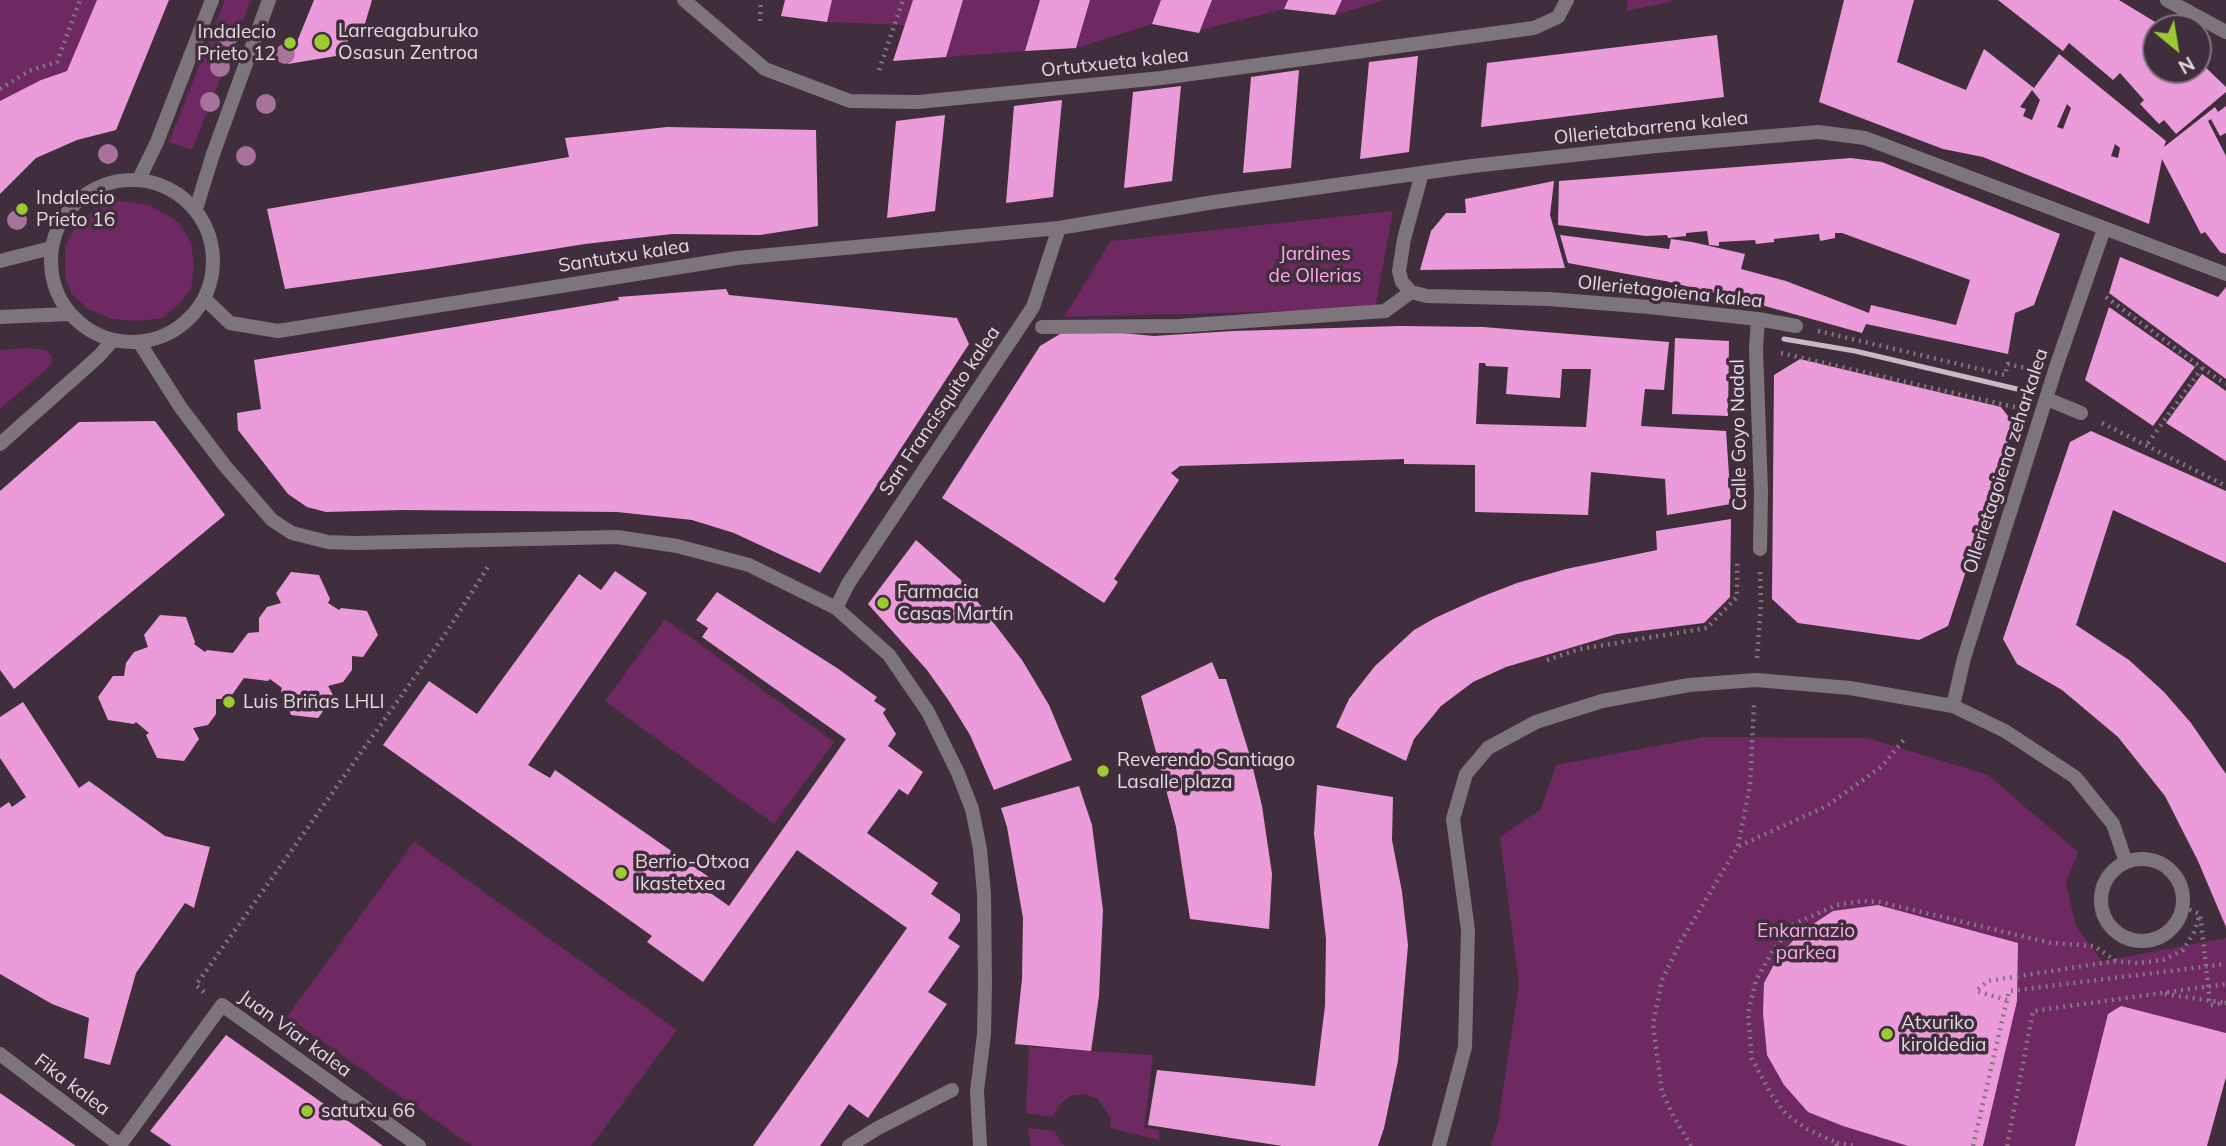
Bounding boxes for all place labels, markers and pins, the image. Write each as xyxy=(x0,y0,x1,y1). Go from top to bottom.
place label: Larreagaburuko Osasun Zentroa xyxy=(338,20,479,64)
place label: Indalecio Prieto 12 xyxy=(197,21,276,65)
marker: Larreagaburuko Osasun Zentroa xyxy=(312,32,332,52)
marker: Indalecio Prieto 12 xyxy=(282,35,298,51)
place label: Indalecio Prieto 16 xyxy=(36,187,115,231)
marker: Indalecio Prieto 16 xyxy=(14,201,30,217)
place label: Farmacia Casas Martín xyxy=(897,581,1014,625)
marker: Farmacia Casas Martín xyxy=(875,595,891,611)
place label: Luis Briñas LHLI xyxy=(243,691,384,713)
marker: Luis Briñas LHLI xyxy=(221,694,237,710)
place label: Reverendo Santiago Lasalle plaza xyxy=(1117,749,1295,793)
marker: Reverendo Santiago Lasalle plaza xyxy=(1095,763,1111,779)
place label: Berrio-Otxoa Ikastetxea xyxy=(635,851,750,895)
marker: Berrio-Otxoa Ikastetxea xyxy=(613,865,629,881)
place label: Atxuriko kiroldedia xyxy=(1901,1012,1987,1056)
marker: Atxuriko kiroldedia xyxy=(1879,1026,1895,1042)
place label: satutxu 66 xyxy=(321,1100,415,1122)
marker: satutxu 66 xyxy=(299,1103,315,1119)

